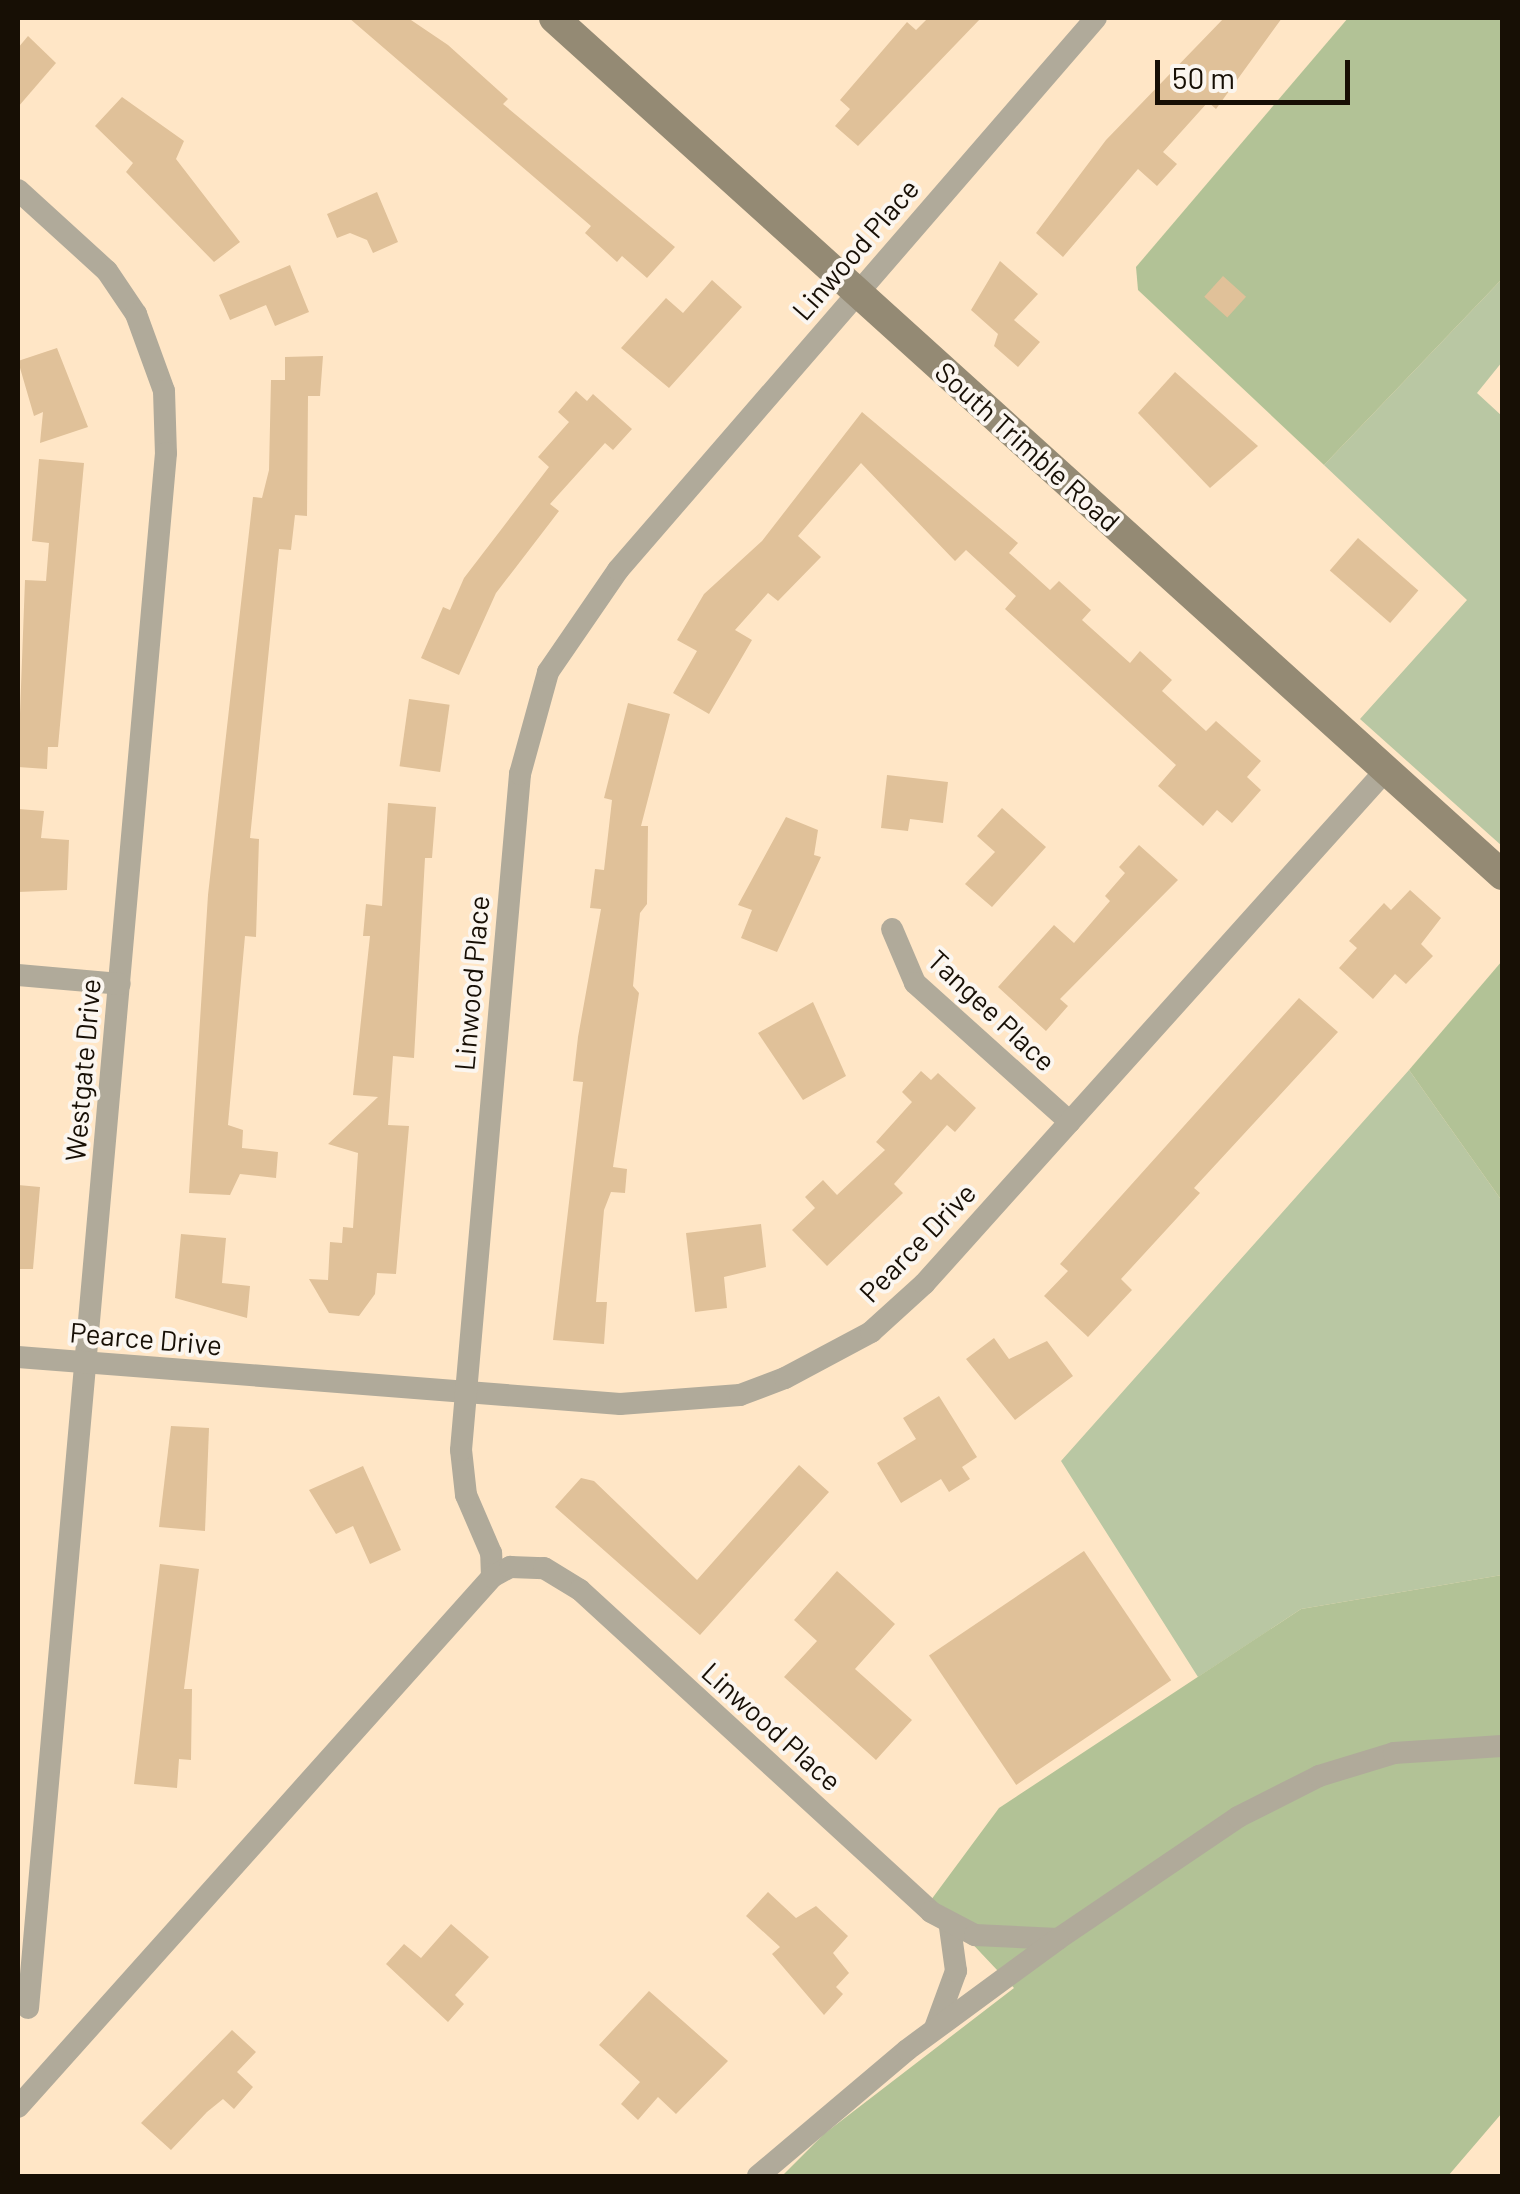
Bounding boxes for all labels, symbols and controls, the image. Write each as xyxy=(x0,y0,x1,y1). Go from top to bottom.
scale bar xyxy=(1160,40,1355,102)
text: 50 m xyxy=(1172,59,1235,95)
street label: Linwood Place xyxy=(785,172,925,326)
street label: South Trimble Road xyxy=(929,354,1127,538)
street label: Linwood Place xyxy=(447,894,495,1072)
street label: Tangee Place xyxy=(921,942,1063,1078)
street label: Westgate Drive xyxy=(57,977,107,1163)
street label: Pearce Drive xyxy=(852,1175,982,1309)
street label: Pearce Drive xyxy=(69,1315,223,1361)
street label: Linwood Place xyxy=(695,1655,849,1797)

